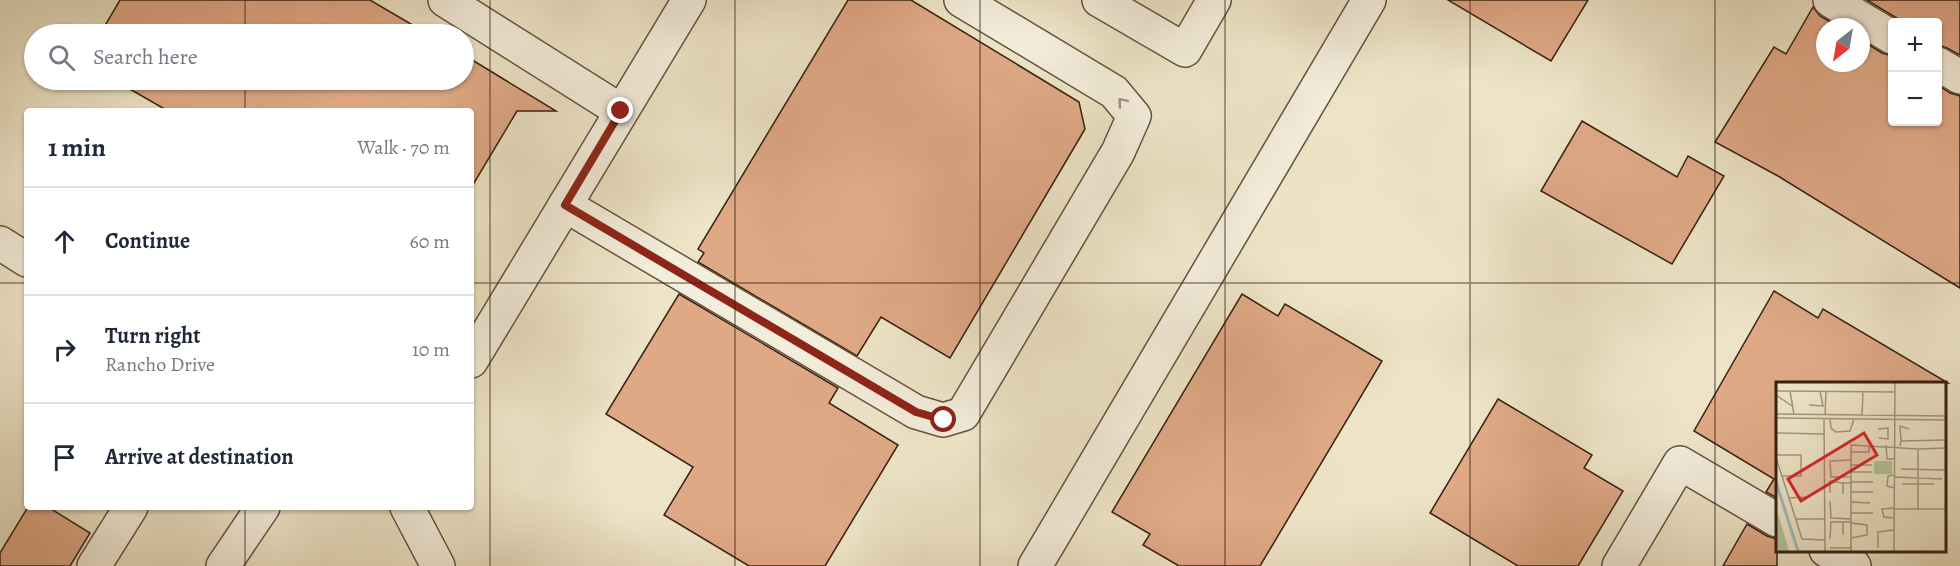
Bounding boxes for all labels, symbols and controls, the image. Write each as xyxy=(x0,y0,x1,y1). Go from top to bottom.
north arrow xyxy=(1816,18,1870,72)
map controls xyxy=(1888,18,1942,126)
button: + xyxy=(1888,18,1942,72)
search box xyxy=(24,24,474,90)
icon: search xyxy=(45,41,78,74)
text: Search here xyxy=(93,42,198,72)
button: − xyxy=(1888,72,1942,126)
route end xyxy=(607,97,633,123)
one-way arrow xyxy=(1118,98,1129,109)
text: 1 min xyxy=(48,130,106,165)
text: Walk · 70 m xyxy=(357,134,450,161)
icon: ahead xyxy=(48,225,81,258)
text: Continue xyxy=(105,226,190,256)
text: 60 m xyxy=(410,228,450,255)
text: Turn right xyxy=(105,321,201,351)
icon: right xyxy=(48,333,81,366)
text: 10 m xyxy=(412,336,450,363)
text: Rancho Drive xyxy=(105,351,215,378)
inset map xyxy=(1776,382,1945,551)
route start xyxy=(930,406,956,432)
icon: arrive xyxy=(48,441,81,474)
text: Arrive at destination xyxy=(105,442,294,472)

